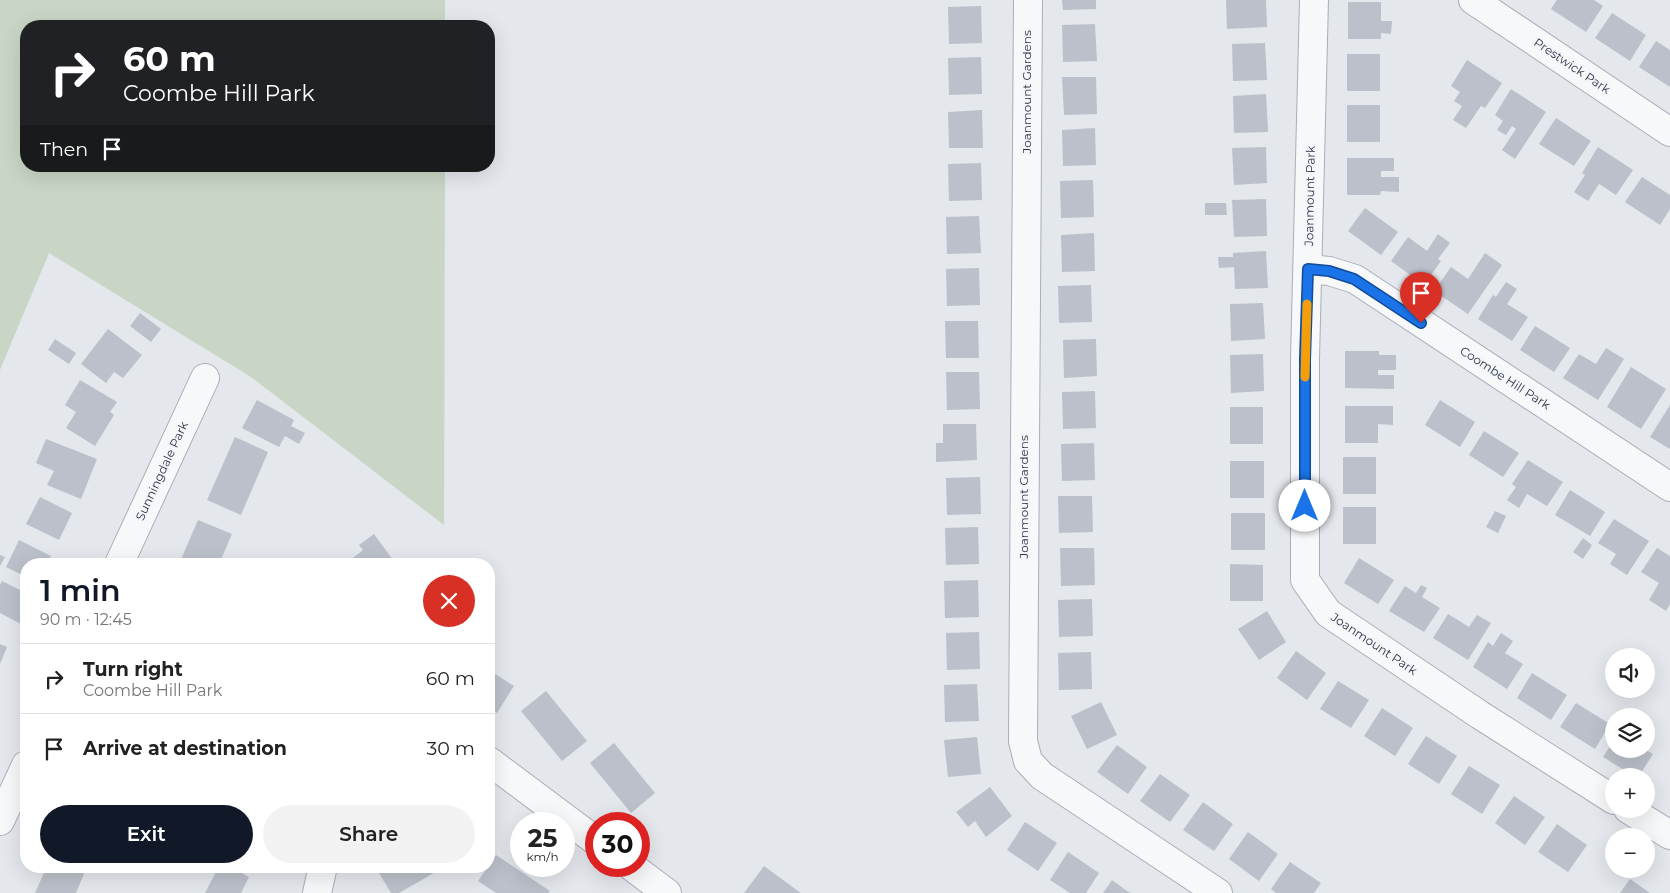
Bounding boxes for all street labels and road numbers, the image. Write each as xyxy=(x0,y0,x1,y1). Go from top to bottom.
street label: Joanmount Gardens xyxy=(1019,30,1034,155)
street label: Prestwick Park xyxy=(1531,34,1614,97)
street label: Joanmount Park xyxy=(1301,145,1318,247)
street label: Coombe Hill Park xyxy=(1457,343,1554,413)
street label: Sunningdale Park xyxy=(132,418,191,523)
street label: Joanmount Gardens xyxy=(1016,435,1031,560)
street label: Joanmount Park xyxy=(1328,609,1421,678)

